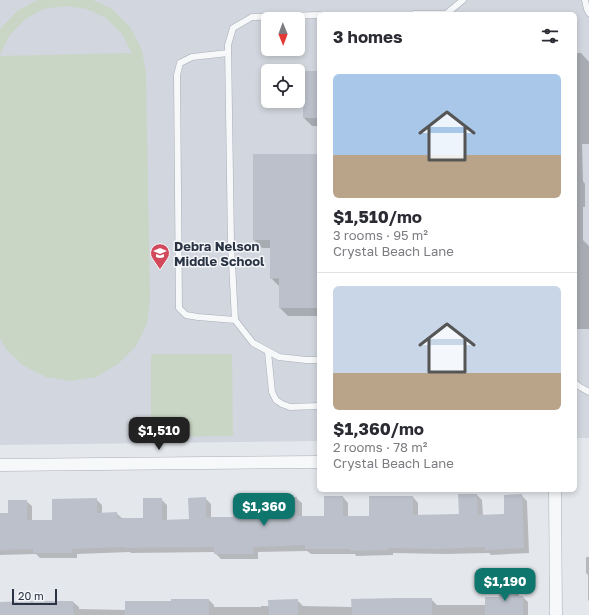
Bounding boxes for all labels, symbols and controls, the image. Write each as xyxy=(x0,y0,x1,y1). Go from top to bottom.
north arrow xyxy=(261,12,305,56)
map controls xyxy=(261,12,305,108)
icon: filters xyxy=(539,25,561,47)
text: 3 homes xyxy=(333,26,403,47)
button: locate xyxy=(261,64,305,108)
icon: home xyxy=(411,100,483,172)
text: $1,510/mo xyxy=(333,206,422,227)
text: 3 rooms · 95 m² xyxy=(333,227,428,243)
place label: Debra Nelson Middle School xyxy=(174,238,265,269)
school or university icon: Debra Nelson Middle School xyxy=(149,242,171,270)
text: Crystal Beach Lane xyxy=(333,243,454,259)
icon: home xyxy=(411,312,483,384)
pin: $1,510 xyxy=(126,417,192,451)
text: $1,360/mo xyxy=(333,418,424,439)
text: $1,510 xyxy=(138,422,180,438)
text: 2 rooms · 78 m² xyxy=(333,439,427,455)
text: Crystal Beach Lane xyxy=(333,455,454,471)
pin: $1,360 xyxy=(231,493,297,527)
text: $1,360 xyxy=(242,498,286,514)
pin: $1,190 xyxy=(472,568,538,602)
text: $1,190 xyxy=(484,573,526,589)
scale bar xyxy=(12,587,57,606)
text: 20 m xyxy=(18,589,44,602)

